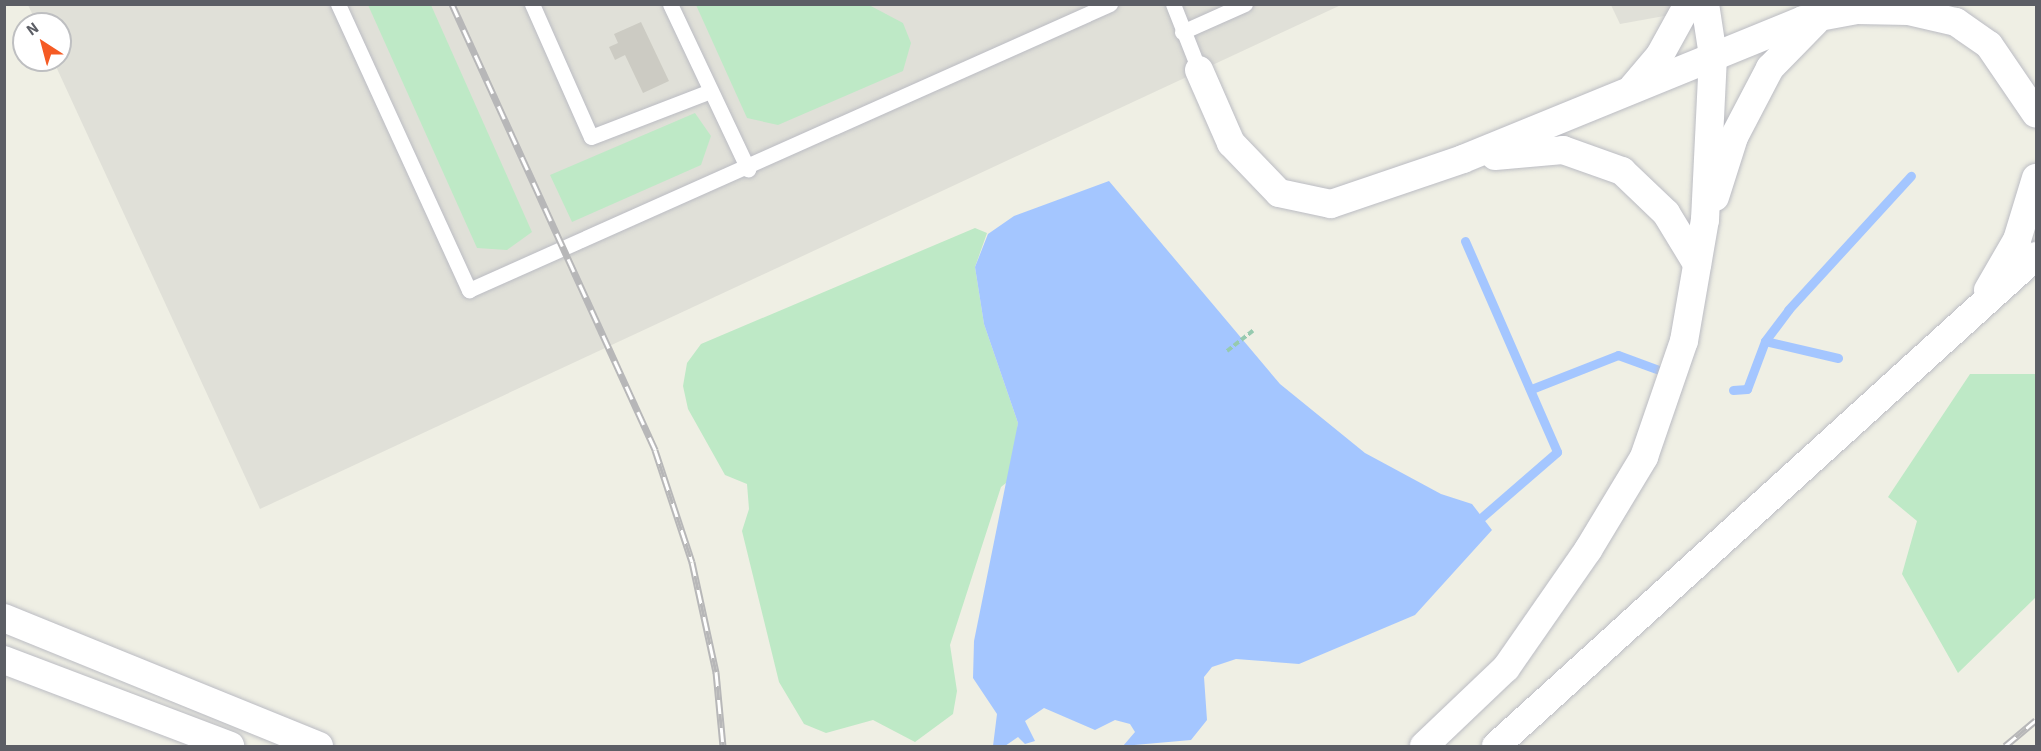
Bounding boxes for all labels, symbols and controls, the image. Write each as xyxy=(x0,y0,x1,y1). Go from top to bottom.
north arrow xyxy=(12,12,72,72)
text: N xyxy=(22,17,43,41)

